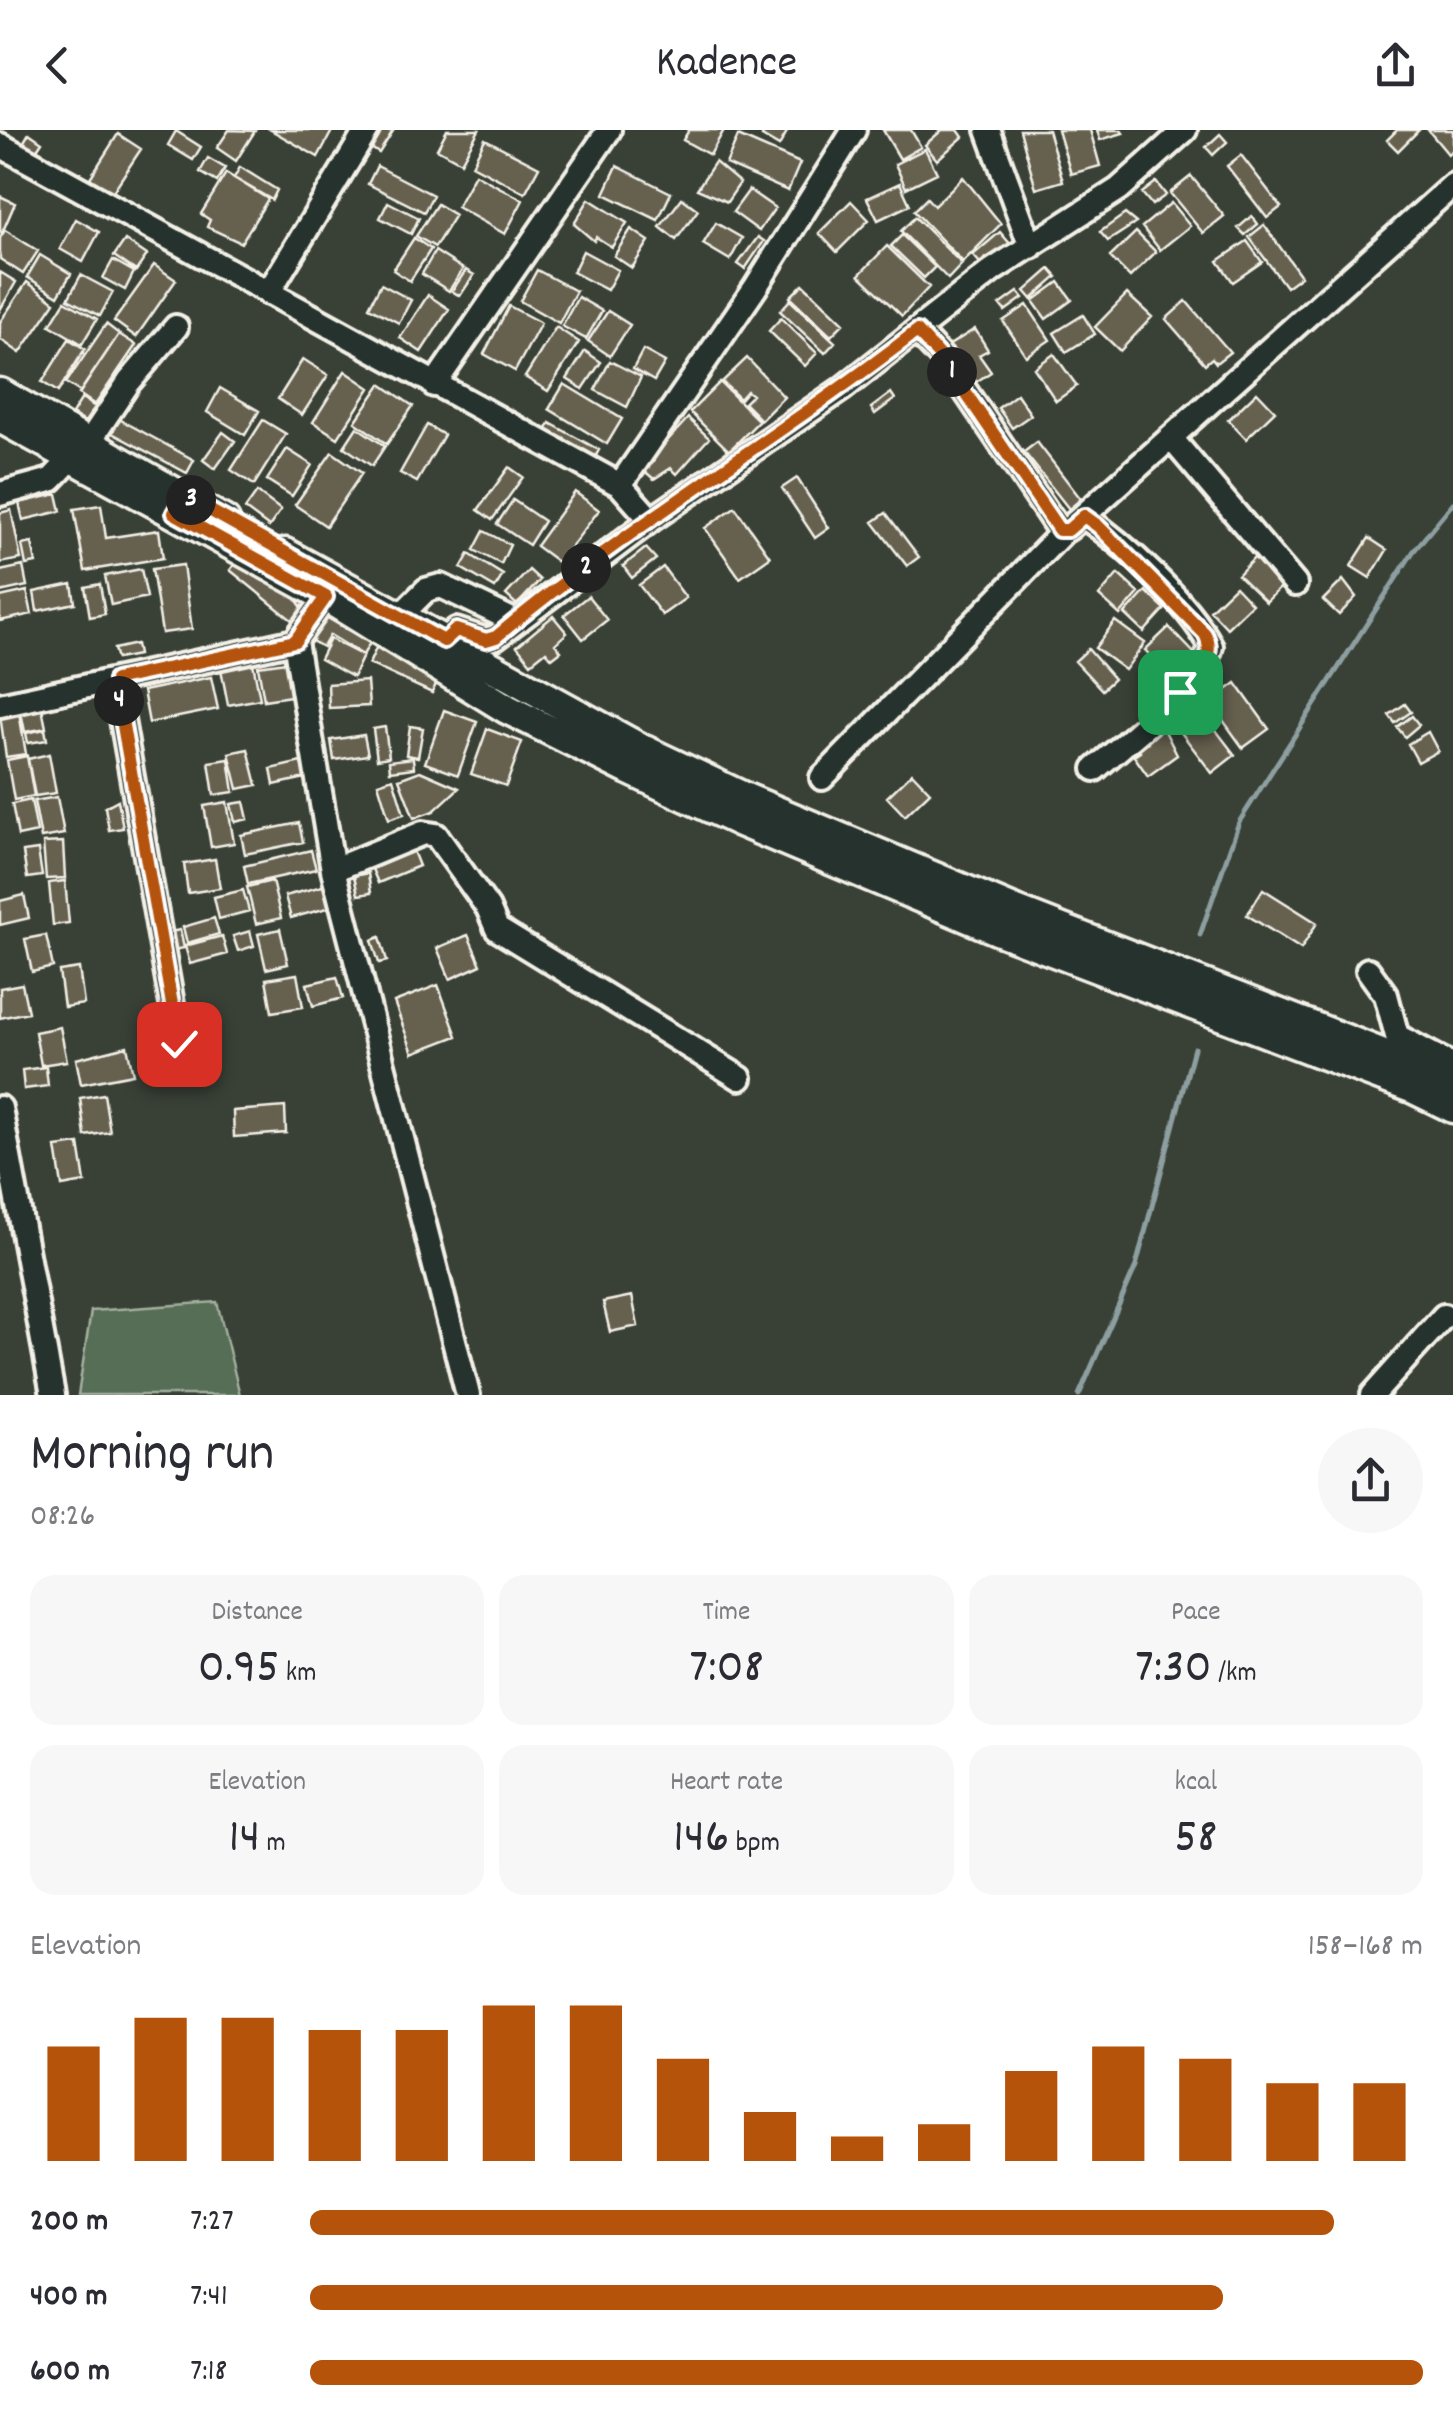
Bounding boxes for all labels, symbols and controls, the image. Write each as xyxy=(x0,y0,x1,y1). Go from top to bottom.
text: Kadence xyxy=(656,33,797,97)
icon: back xyxy=(30,38,85,93)
icon: share xyxy=(1368,38,1423,93)
pin: 1 xyxy=(927,347,977,397)
text: 1 xyxy=(949,352,955,392)
pin: 3 xyxy=(166,475,216,525)
text: 3 xyxy=(185,480,197,520)
pin: 2 xyxy=(561,543,611,593)
text: 2 xyxy=(580,548,592,588)
pin xyxy=(1138,650,1223,735)
icon: arrive xyxy=(1153,665,1208,720)
pin: 4 xyxy=(94,676,144,726)
text: 4 xyxy=(113,681,125,721)
pin xyxy=(137,1002,222,1087)
icon: check xyxy=(152,1017,207,1072)
text: Morning run xyxy=(30,1418,274,1497)
button: share xyxy=(1318,1428,1423,1533)
text: 08:26 xyxy=(30,1495,95,1541)
text: Distance xyxy=(211,1594,303,1634)
text: Time xyxy=(703,1594,750,1634)
text: Pace xyxy=(1171,1594,1221,1634)
text: 0.95 xyxy=(198,1634,279,1706)
text: 7:08 xyxy=(689,1634,764,1706)
text: 7:30 xyxy=(1135,1634,1212,1706)
text: km xyxy=(279,1655,317,1695)
text: /km xyxy=(1212,1655,1257,1695)
text: Elevation xyxy=(208,1764,306,1804)
text: Heart rate xyxy=(670,1764,783,1804)
text: kcal xyxy=(1175,1764,1217,1804)
text: 14 xyxy=(228,1804,260,1876)
text: 146 xyxy=(673,1804,729,1876)
text: 58 xyxy=(1174,1804,1217,1876)
text: m xyxy=(260,1825,286,1865)
text: bpm xyxy=(729,1825,780,1865)
text: Elevation xyxy=(30,1925,141,1971)
text: 158–168 m xyxy=(1308,1925,1423,1971)
text: 200 m xyxy=(30,2200,108,2246)
text: 7:27 xyxy=(190,2200,234,2246)
text: 400 m xyxy=(30,2275,107,2321)
text: 7:41 xyxy=(190,2275,228,2321)
text: 600 m xyxy=(30,2350,110,2396)
text: 7:18 xyxy=(190,2350,227,2396)

